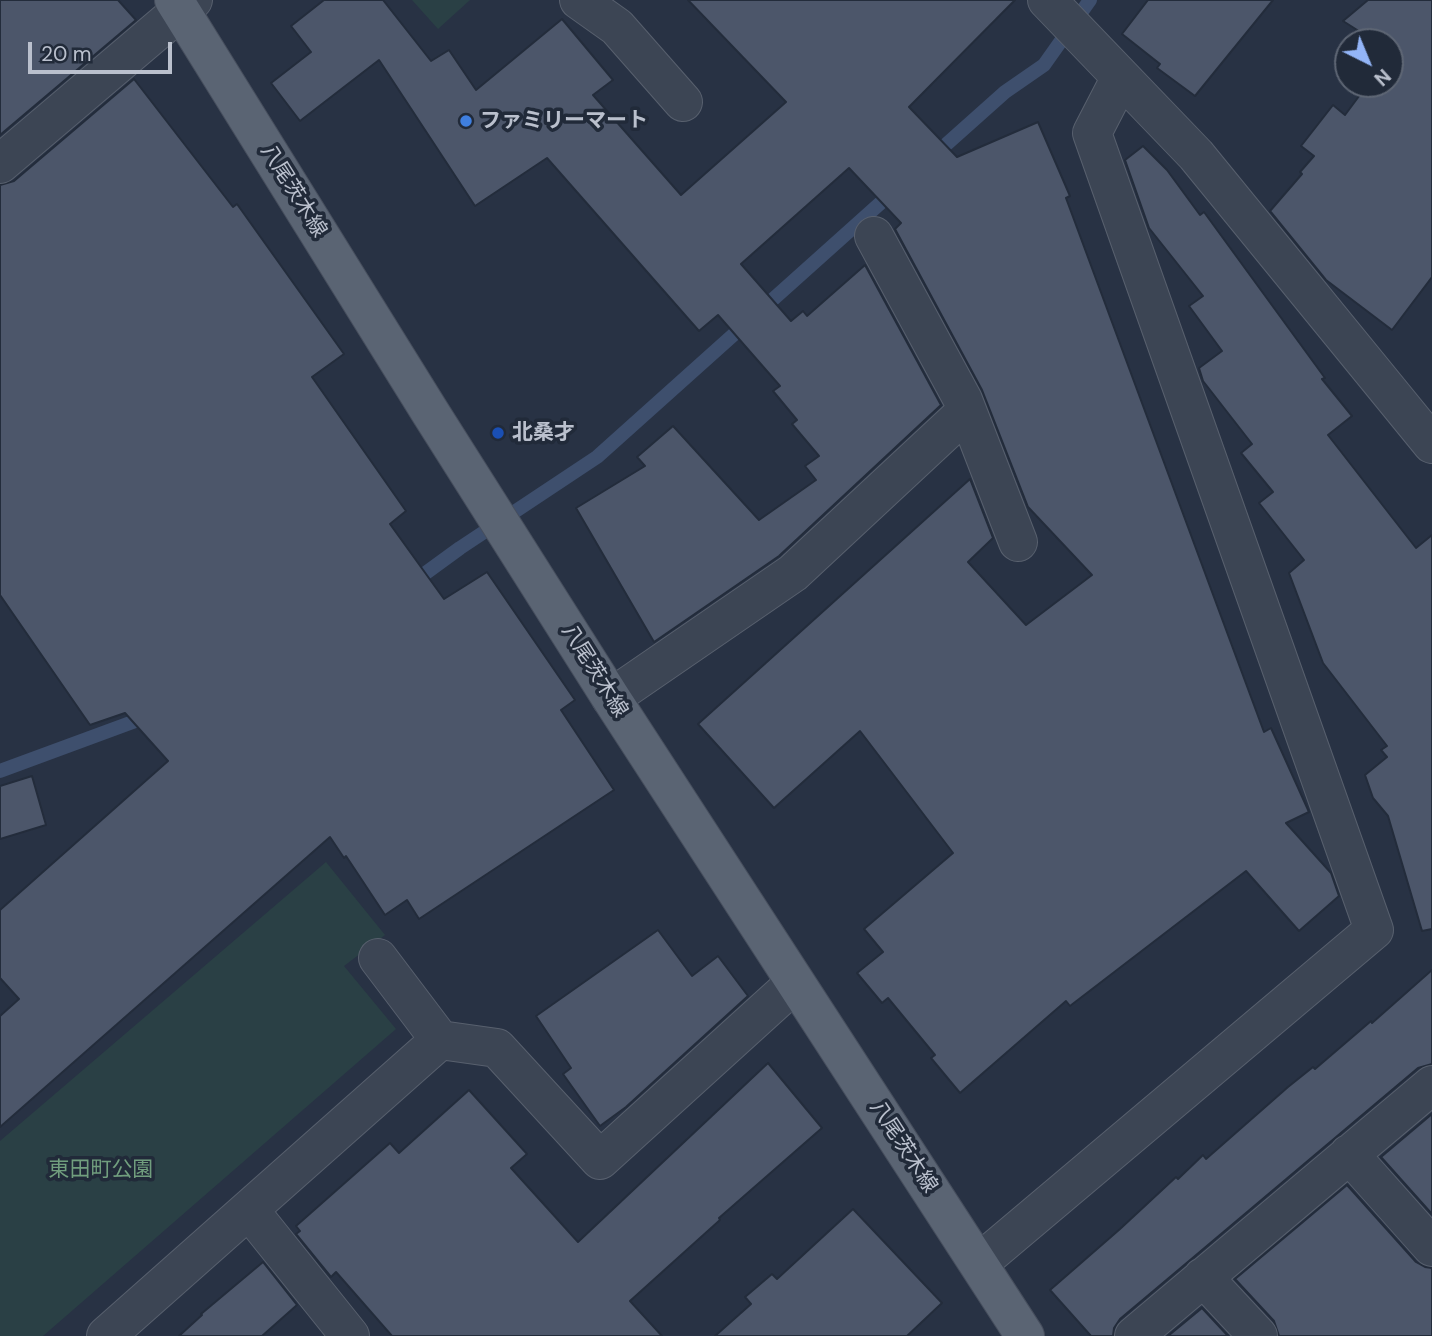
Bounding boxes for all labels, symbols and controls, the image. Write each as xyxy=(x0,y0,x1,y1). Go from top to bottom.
scale bar xyxy=(32,28,175,72)
north arrow xyxy=(1334,28,1404,98)
text: 20 m xyxy=(41,40,92,68)
text: N xyxy=(1369,63,1396,91)
place label: ファミリーマート xyxy=(480,108,648,134)
marker: ファミリーマート xyxy=(458,113,474,129)
street label: 八尾茨木線 xyxy=(254,140,332,242)
place label: 北桑才 xyxy=(512,420,575,446)
marker: 北桑才 xyxy=(490,425,506,441)
street label: 八尾茨木線 xyxy=(555,620,633,722)
street label: 八尾茨木線 xyxy=(864,1096,942,1198)
park label: 東田町公園 xyxy=(49,1157,153,1183)

